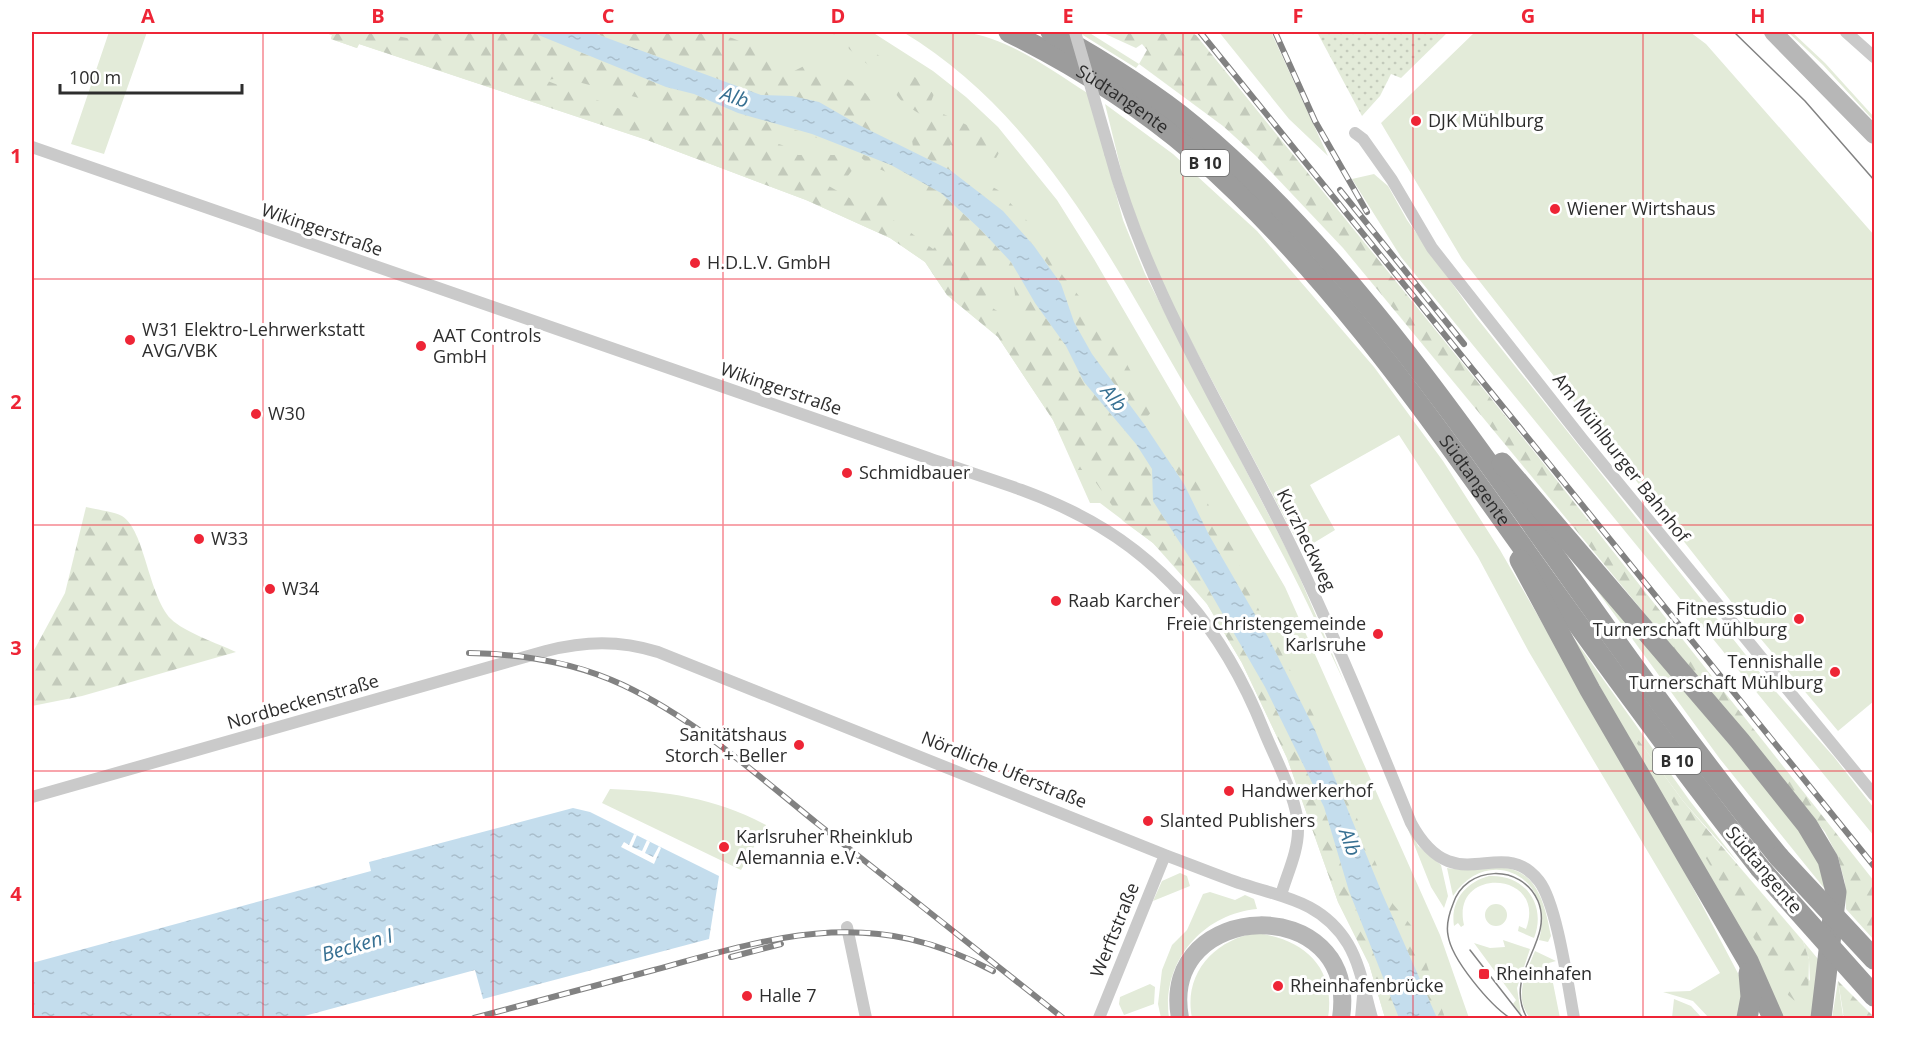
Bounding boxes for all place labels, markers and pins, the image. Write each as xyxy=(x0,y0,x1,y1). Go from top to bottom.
place label: DJK Mühlburg xyxy=(1428,108,1544,132)
marker: DJK Mühlburg xyxy=(1409,114,1423,128)
place label: Wiener Wirtshaus xyxy=(1567,196,1716,220)
marker: Wiener Wirtshaus xyxy=(1548,202,1562,216)
place label: H.D.L.V. GmbH xyxy=(707,250,831,274)
marker: H.D.L.V. GmbH xyxy=(688,256,702,270)
place label: W31 Elektro-Lehrwerkstatt AVG/VBK xyxy=(142,317,365,362)
place label: AAT Controls GmbH xyxy=(433,323,541,368)
marker: W31 Elektro-Lehrwerkstatt AVG/VBK xyxy=(123,333,137,347)
marker: AAT Controls GmbH xyxy=(414,339,428,353)
place label: W30 xyxy=(268,401,305,425)
marker: W30 xyxy=(249,407,263,421)
place label: Schmidbauer xyxy=(859,460,971,484)
marker: Schmidbauer xyxy=(840,466,854,480)
place label: W33 xyxy=(211,526,248,550)
marker: W33 xyxy=(192,532,206,546)
place label: W34 xyxy=(282,576,319,600)
marker: W34 xyxy=(263,582,277,596)
place label: Raab Karcher xyxy=(1068,588,1181,612)
marker: Raab Karcher xyxy=(1049,594,1063,608)
place label: Fitnessstudio Turnerschaft Mühlburg xyxy=(1593,596,1787,641)
place label: Freie Christengemeinde Karlsruhe xyxy=(1166,611,1366,656)
marker: Fitnessstudio Turnerschaft Mühlburg xyxy=(1792,612,1806,626)
marker: Freie Christengemeinde Karlsruhe xyxy=(1371,627,1385,641)
place label: Tennishalle Turnerschaft Mühlburg xyxy=(1629,649,1823,694)
marker: Tennishalle Turnerschaft Mühlburg xyxy=(1828,665,1842,679)
place label: Sanitätshaus Storch + Beller xyxy=(665,722,788,767)
marker: Sanitätshaus Storch + Beller xyxy=(792,738,806,752)
place label: Handwerkerhof xyxy=(1241,778,1374,802)
marker: Handwerkerhof xyxy=(1222,784,1236,798)
place label: Slanted Publishers xyxy=(1160,808,1315,832)
marker: Slanted Publishers xyxy=(1141,814,1155,828)
place label: Karlsruher Rheinklub Alemannia e.V. xyxy=(736,824,913,869)
marker: Karlsruher Rheinklub Alemannia e.V. xyxy=(717,840,731,854)
place label: Rheinhafen xyxy=(1496,961,1592,985)
marker: Rheinhafen xyxy=(1477,967,1491,981)
place label: Rheinhafenbrücke xyxy=(1290,973,1444,997)
marker: Rheinhafenbrücke xyxy=(1271,979,1285,993)
place label: Halle 7 xyxy=(759,983,816,1007)
marker: Halle 7 xyxy=(740,989,754,1003)

